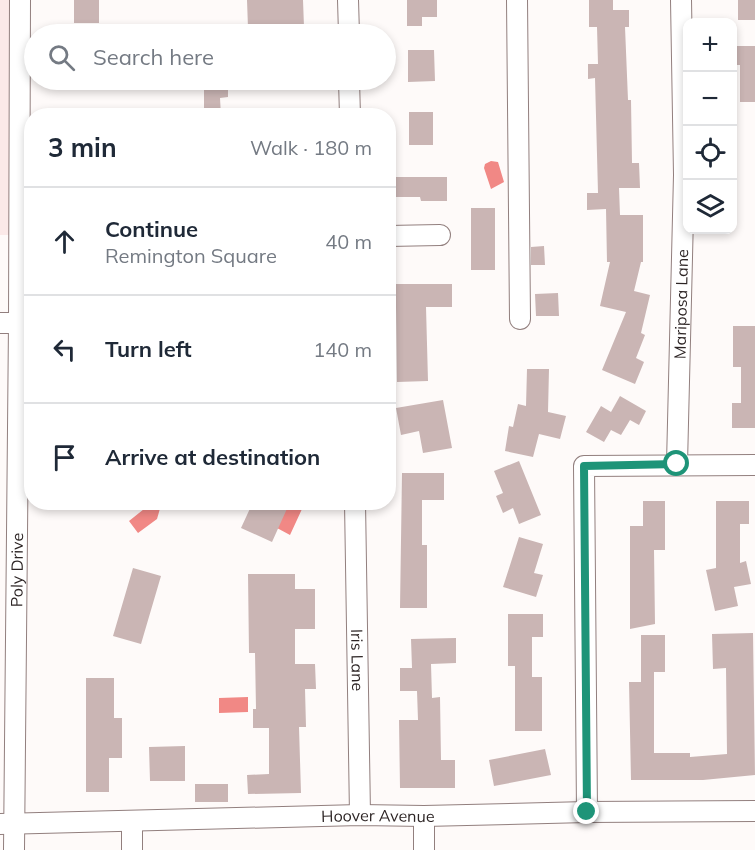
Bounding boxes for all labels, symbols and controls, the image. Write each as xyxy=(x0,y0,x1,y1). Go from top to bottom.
map controls xyxy=(683,18,737,234)
button: + xyxy=(683,18,737,72)
search box xyxy=(24,24,396,90)
icon: search xyxy=(45,41,78,74)
text: Search here xyxy=(93,43,214,71)
button: − xyxy=(683,72,737,126)
button: locate xyxy=(683,126,737,180)
text: 3 min xyxy=(48,131,117,164)
text: Walk · 180 m xyxy=(250,135,372,160)
button: layers xyxy=(683,180,737,234)
text: Continue xyxy=(105,215,198,243)
icon: ahead xyxy=(48,225,81,258)
text: 40 m xyxy=(325,229,372,254)
text: Remington Square xyxy=(105,243,277,268)
street label: Mariposa Lane xyxy=(670,249,692,359)
icon: left xyxy=(48,333,81,366)
text: Turn left xyxy=(105,335,192,363)
text: 140 m xyxy=(313,337,372,362)
icon: arrive xyxy=(48,441,81,474)
text: Arrive at destination xyxy=(105,443,320,471)
route start xyxy=(663,450,689,476)
street label: Poly Drive xyxy=(6,533,27,607)
street label: Iris Lane xyxy=(347,629,368,691)
route end xyxy=(573,798,599,824)
street label: Hoover Avenue xyxy=(321,805,435,826)

